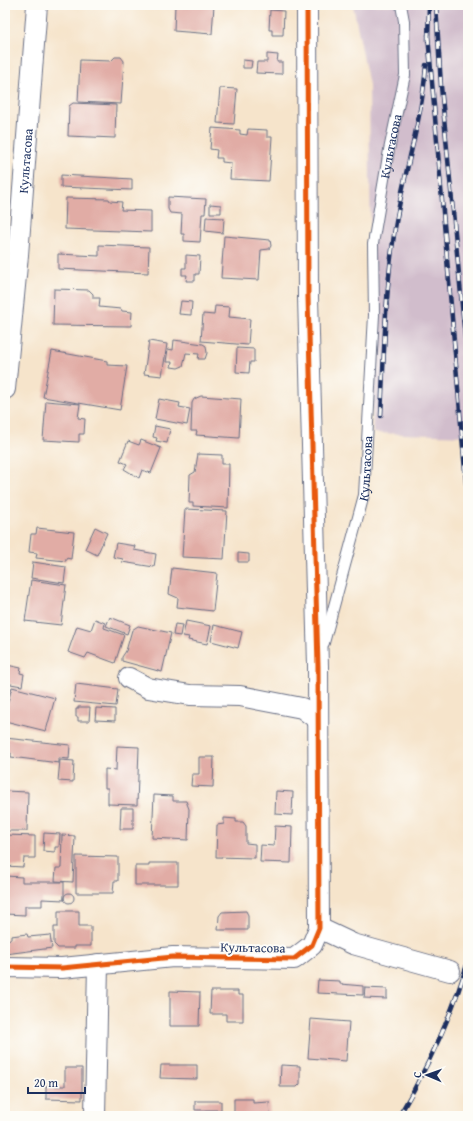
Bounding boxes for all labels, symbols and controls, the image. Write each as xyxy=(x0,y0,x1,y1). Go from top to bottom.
street label: Культасова xyxy=(375,111,407,180)
street label: Культасова xyxy=(14,127,38,194)
street label: Культасова xyxy=(354,434,377,503)
street label: Культасова xyxy=(220,937,287,958)
north arrow xyxy=(407,1055,447,1095)
scale bar xyxy=(28,1069,85,1095)
text: С xyxy=(409,1071,425,1078)
text: 20 m xyxy=(34,1074,58,1091)

